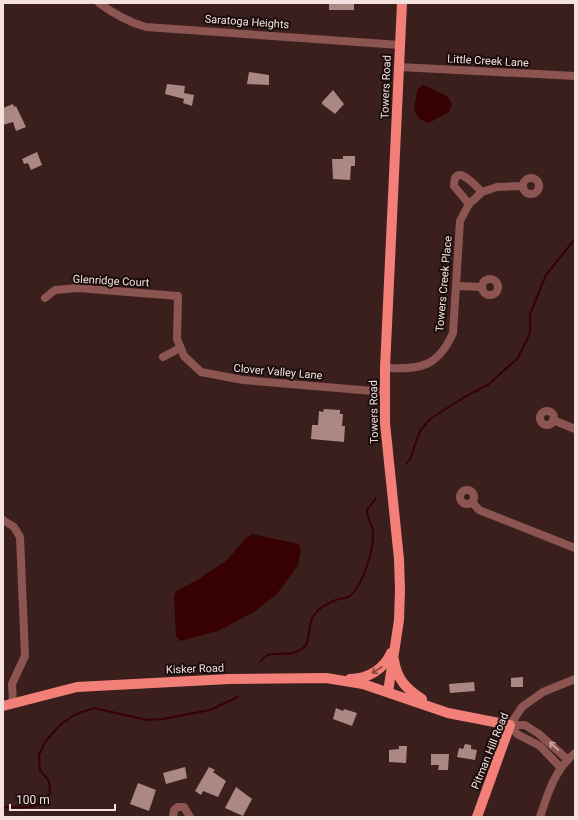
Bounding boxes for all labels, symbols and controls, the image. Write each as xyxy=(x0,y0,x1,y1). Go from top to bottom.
street label: Saratoga Heights xyxy=(204,13,290,31)
street label: Little Creek Lane xyxy=(447,52,529,70)
street label: Towers Road xyxy=(378,55,394,119)
street label: Towers Creek Place xyxy=(433,235,455,333)
street label: Glenridge Court xyxy=(72,273,150,290)
street label: Clover Valley Lane xyxy=(233,362,323,382)
street label: Towers Road xyxy=(367,380,381,444)
street label: Kisker Road xyxy=(166,661,224,677)
one-way arrow xyxy=(372,666,383,674)
street label: Pitman Hill Road xyxy=(469,711,511,791)
one-way arrow xyxy=(549,742,559,751)
scale bar xyxy=(10,786,115,812)
text: 100 m xyxy=(16,793,50,807)

